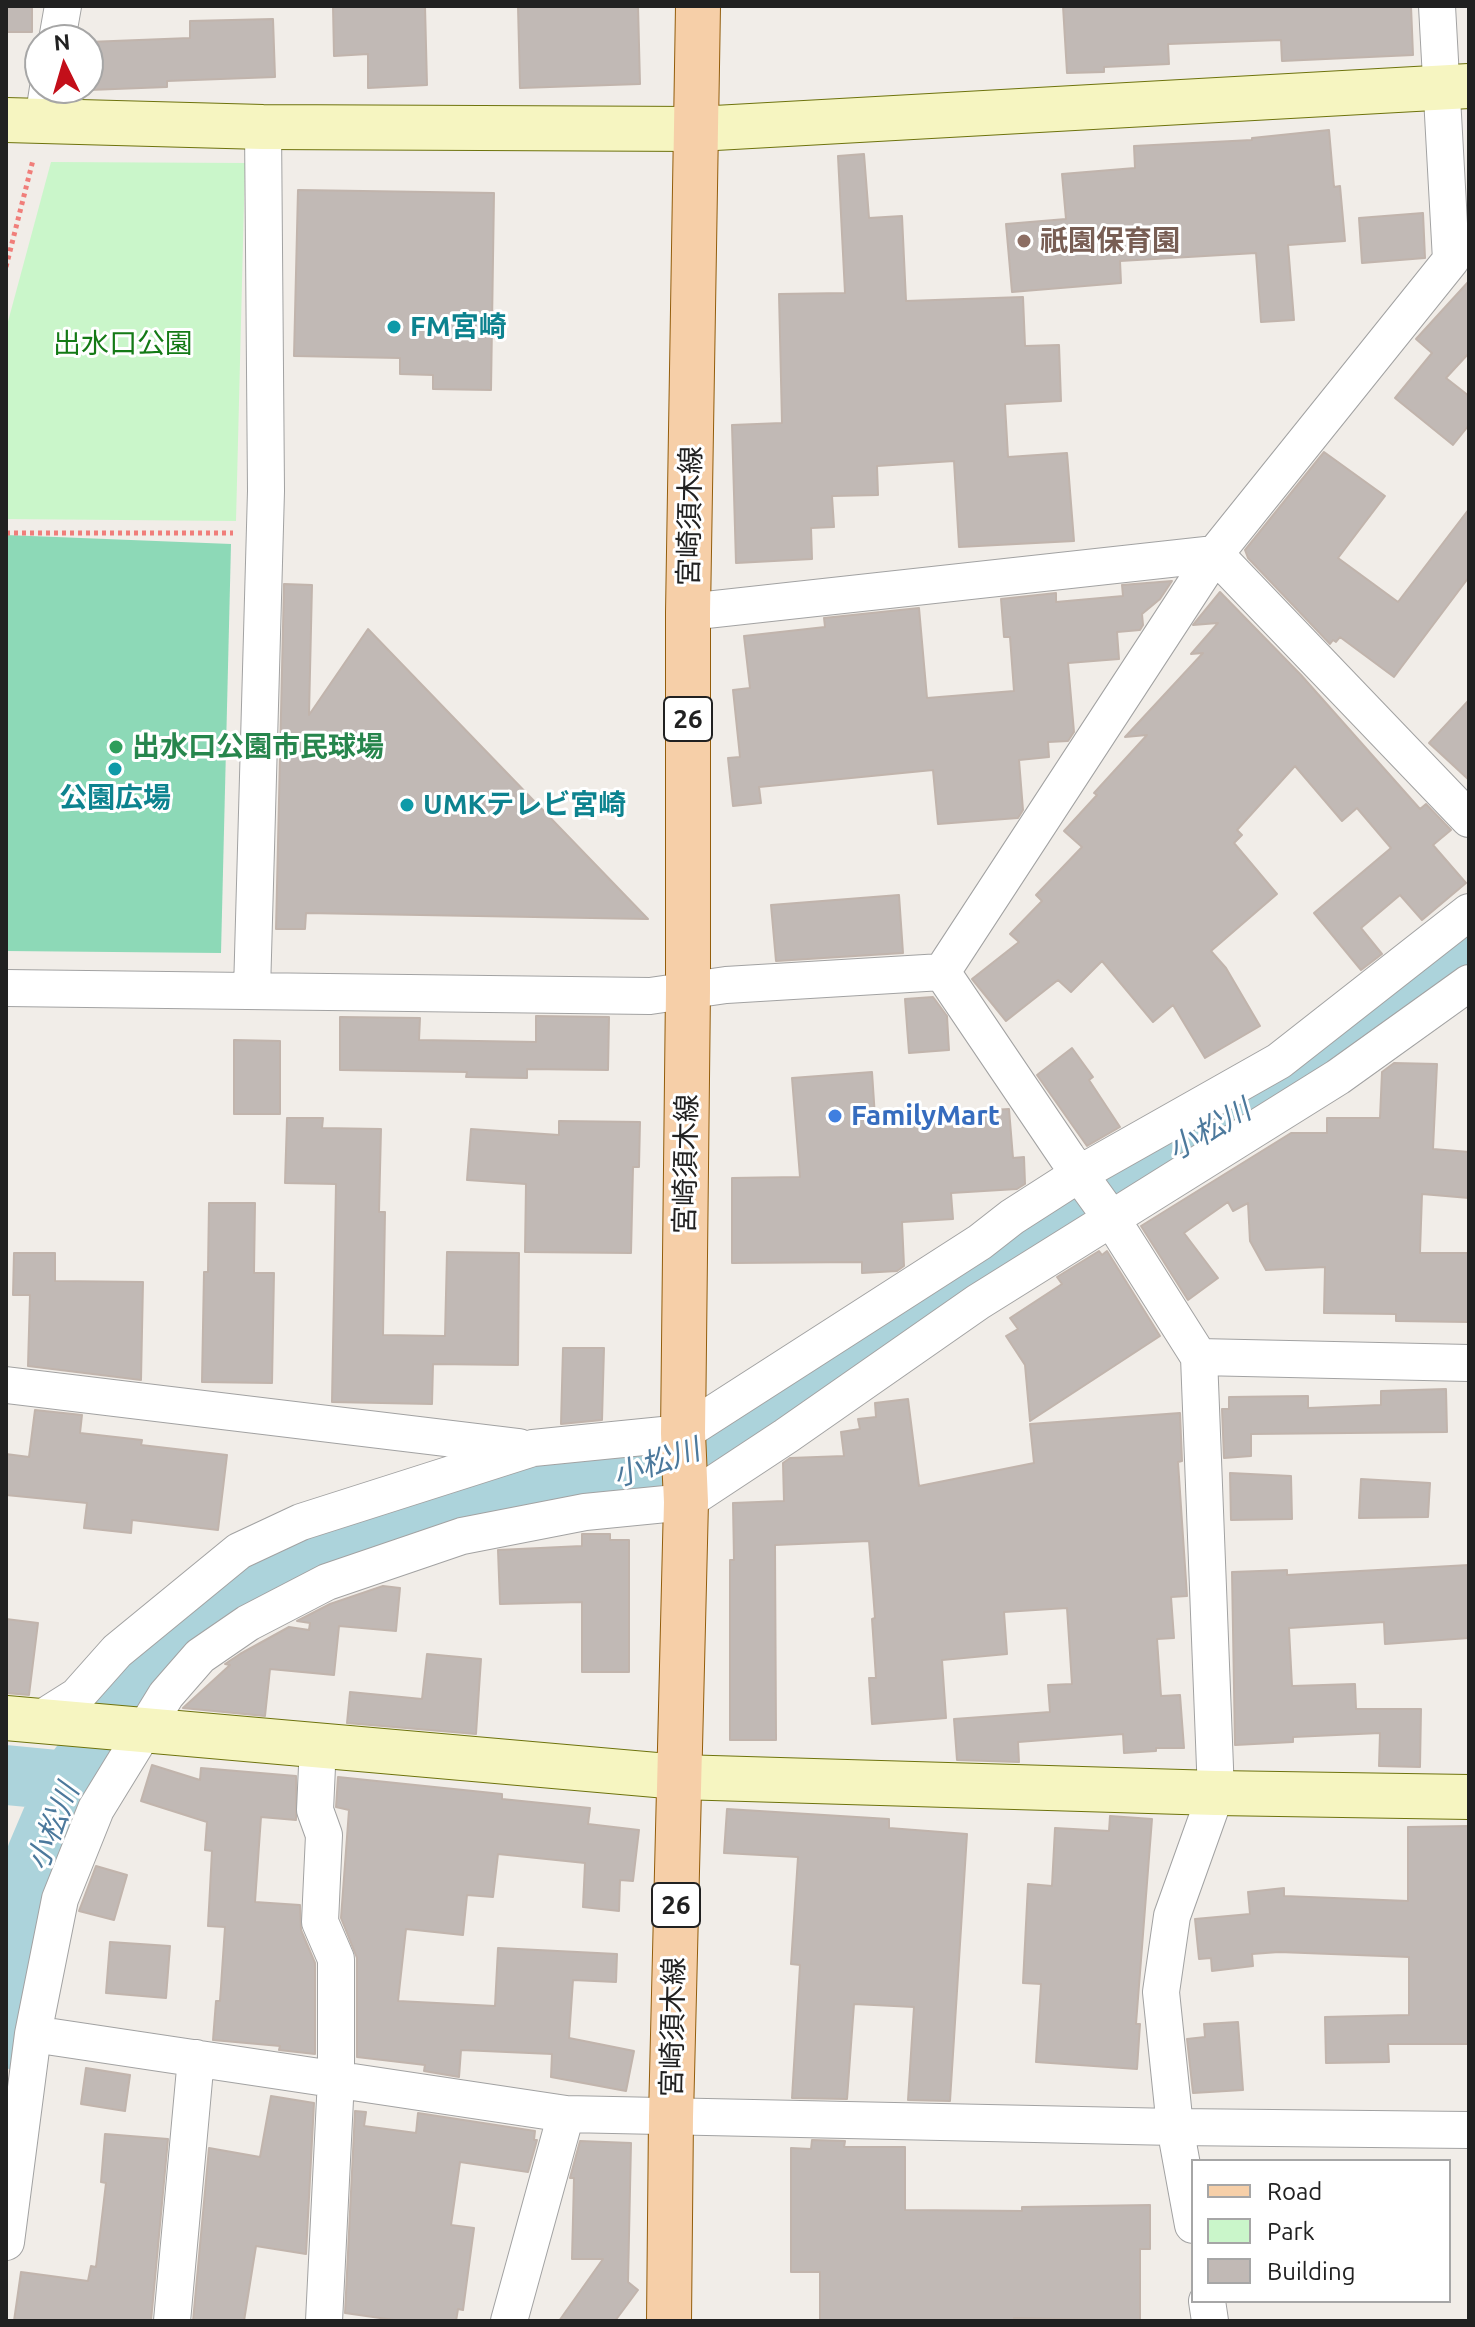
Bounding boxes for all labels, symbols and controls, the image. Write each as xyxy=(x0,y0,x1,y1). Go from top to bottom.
north arrow xyxy=(24,24,104,104)
text: N xyxy=(53,28,71,55)
place label: 祇園保育園 xyxy=(1040,224,1180,258)
marker: 祇園保育園 xyxy=(1015,232,1033,250)
place label: FM宮崎 xyxy=(410,310,507,344)
marker: FM宮崎 xyxy=(385,318,403,336)
park label: 出水口公園 xyxy=(53,327,193,361)
street label: 宮崎須木線 xyxy=(672,446,708,586)
road number: 26 xyxy=(664,697,712,741)
place label: 出水口公園市民球場 xyxy=(132,730,384,764)
marker: 出水口公園市民球場 xyxy=(107,738,125,756)
marker: 公園広場 xyxy=(106,760,124,778)
place label: 公園広場 xyxy=(59,781,171,815)
place label: UMKテレビ宮崎 xyxy=(423,788,626,822)
marker: UMKテレビ宮崎 xyxy=(398,796,416,814)
water label: 小松川 xyxy=(1161,1092,1257,1168)
street label: 宮崎須木線 xyxy=(668,1094,704,1234)
place label: FamilyMart xyxy=(851,1099,1000,1133)
marker: FamilyMart xyxy=(826,1107,844,1125)
water label: 小松川 xyxy=(608,1431,704,1495)
water label: 小松川 xyxy=(19,1779,87,1875)
road number: 26 xyxy=(652,1883,700,1927)
street label: 宮崎須木線 xyxy=(655,1957,691,2097)
legend xyxy=(1191,2159,1451,2303)
text: Road xyxy=(1267,2178,1322,2205)
text: Park xyxy=(1267,2218,1315,2245)
text: Building xyxy=(1267,2258,1355,2285)

